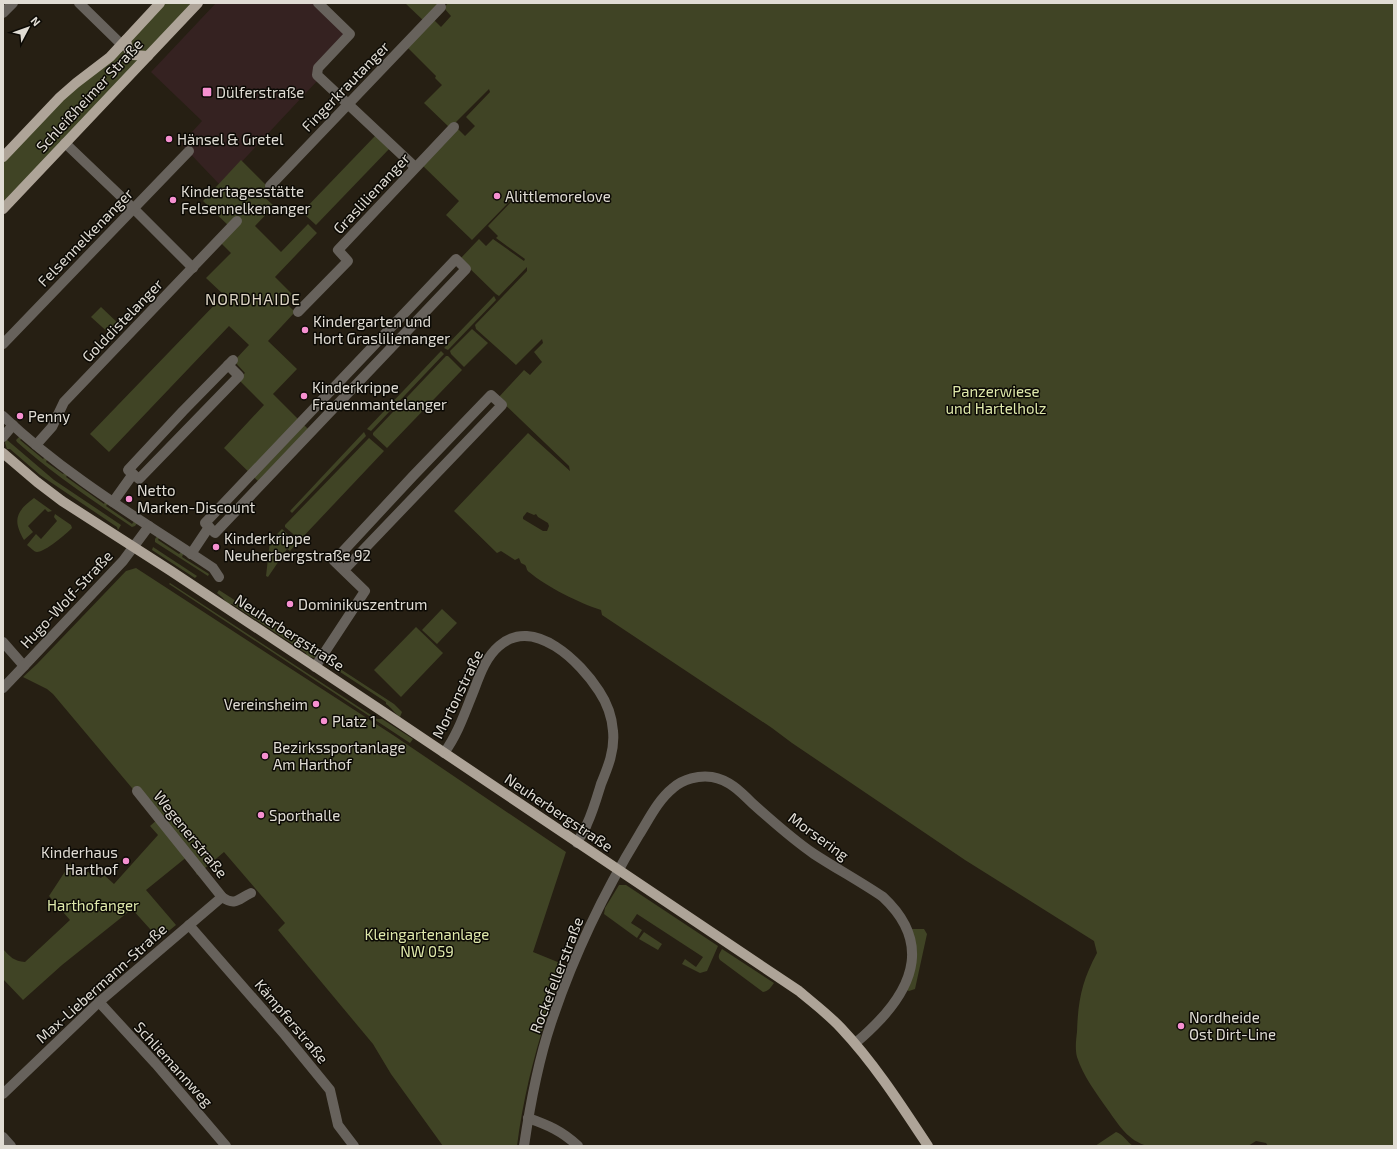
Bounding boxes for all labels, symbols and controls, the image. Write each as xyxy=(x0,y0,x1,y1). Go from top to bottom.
north arrow xyxy=(8,8,48,48)
text: N xyxy=(28,14,43,28)
street label: Schleißheimer Straße xyxy=(32,35,146,155)
street label: Fingerkrautanger xyxy=(297,37,393,135)
place label: Dülferstraße xyxy=(216,83,304,101)
marker: Dülferstraße xyxy=(201,86,213,98)
place label: Hänsel & Gretel xyxy=(177,130,284,148)
marker: Hänsel & Gretel xyxy=(164,134,174,144)
street label: Graslilienanger xyxy=(329,149,413,237)
place label: Kindertagesstätte Felsennelkenanger xyxy=(181,182,310,217)
street label: Felsennelkenanger xyxy=(34,184,136,290)
place label: Alittlemorelove xyxy=(505,187,611,205)
marker: Alittlemorelove xyxy=(492,191,502,201)
marker: Kindertagesstätte Felsennelkenanger xyxy=(168,195,178,205)
street label: Golddistelanger xyxy=(78,275,166,365)
district label: NORDHAIDE xyxy=(205,289,301,308)
place label: Kindergarten und Hort Graslilienanger xyxy=(313,312,450,347)
marker: Kindergarten und Hort Graslilienanger xyxy=(300,325,310,335)
place label: Kinderkrippe Frauenmantelanger xyxy=(312,378,447,413)
park label: Panzerwiese und Hartelholz xyxy=(945,382,1047,417)
marker: Kinderkrippe Frauenmantelanger xyxy=(299,391,309,401)
place label: Penny xyxy=(28,407,70,425)
marker: Penny xyxy=(15,411,25,421)
place label: Netto Marken-Discount xyxy=(137,481,256,516)
marker: Netto Marken-Discount xyxy=(124,494,134,504)
place label: Kinderkrippe Neuherbergstraße 92 xyxy=(224,529,371,564)
marker: Kinderkrippe Neuherbergstraße 92 xyxy=(211,542,221,552)
street label: Hugo-Wolf-Straße xyxy=(16,546,116,652)
street label: Neuherbergstraße xyxy=(232,590,348,674)
place label: Dominikuszentrum xyxy=(298,595,427,613)
marker: Dominikuszentrum xyxy=(285,599,295,609)
street label: Mortonstraße xyxy=(428,647,486,741)
place label: Vereinsheim xyxy=(224,695,308,713)
marker: Vereinsheim xyxy=(311,699,321,709)
place label: Platz 1 xyxy=(332,712,376,730)
marker: Platz 1 xyxy=(319,716,329,726)
place label: Bezirkssportanlage Am Harthof xyxy=(273,738,406,773)
marker: Bezirkssportanlage Am Harthof xyxy=(260,751,270,761)
street label: Neuherbergstraße xyxy=(501,769,617,855)
street label: Wegenerstraße xyxy=(150,787,232,881)
place label: Sporthalle xyxy=(269,806,340,824)
street label: Morsering xyxy=(785,808,853,864)
marker: Sporthalle xyxy=(256,810,266,820)
place label: Kinderhaus Harthof xyxy=(41,843,118,878)
marker: Kinderhaus Harthof xyxy=(121,856,131,866)
park label: Harthofanger xyxy=(47,896,139,914)
street label: Rockefellerstraße xyxy=(526,914,586,1036)
street label: Max-Liebermann-Straße xyxy=(32,920,170,1046)
park label: Kleingartenanlage NW 059 xyxy=(365,925,489,960)
street label: Kämpferstraße xyxy=(252,975,332,1067)
place label: Nordheide Ost Dirt-Line xyxy=(1189,1008,1276,1043)
street label: Schliemannweg xyxy=(131,1018,217,1111)
marker: Nordheide Ost Dirt-Line xyxy=(1176,1021,1186,1031)

